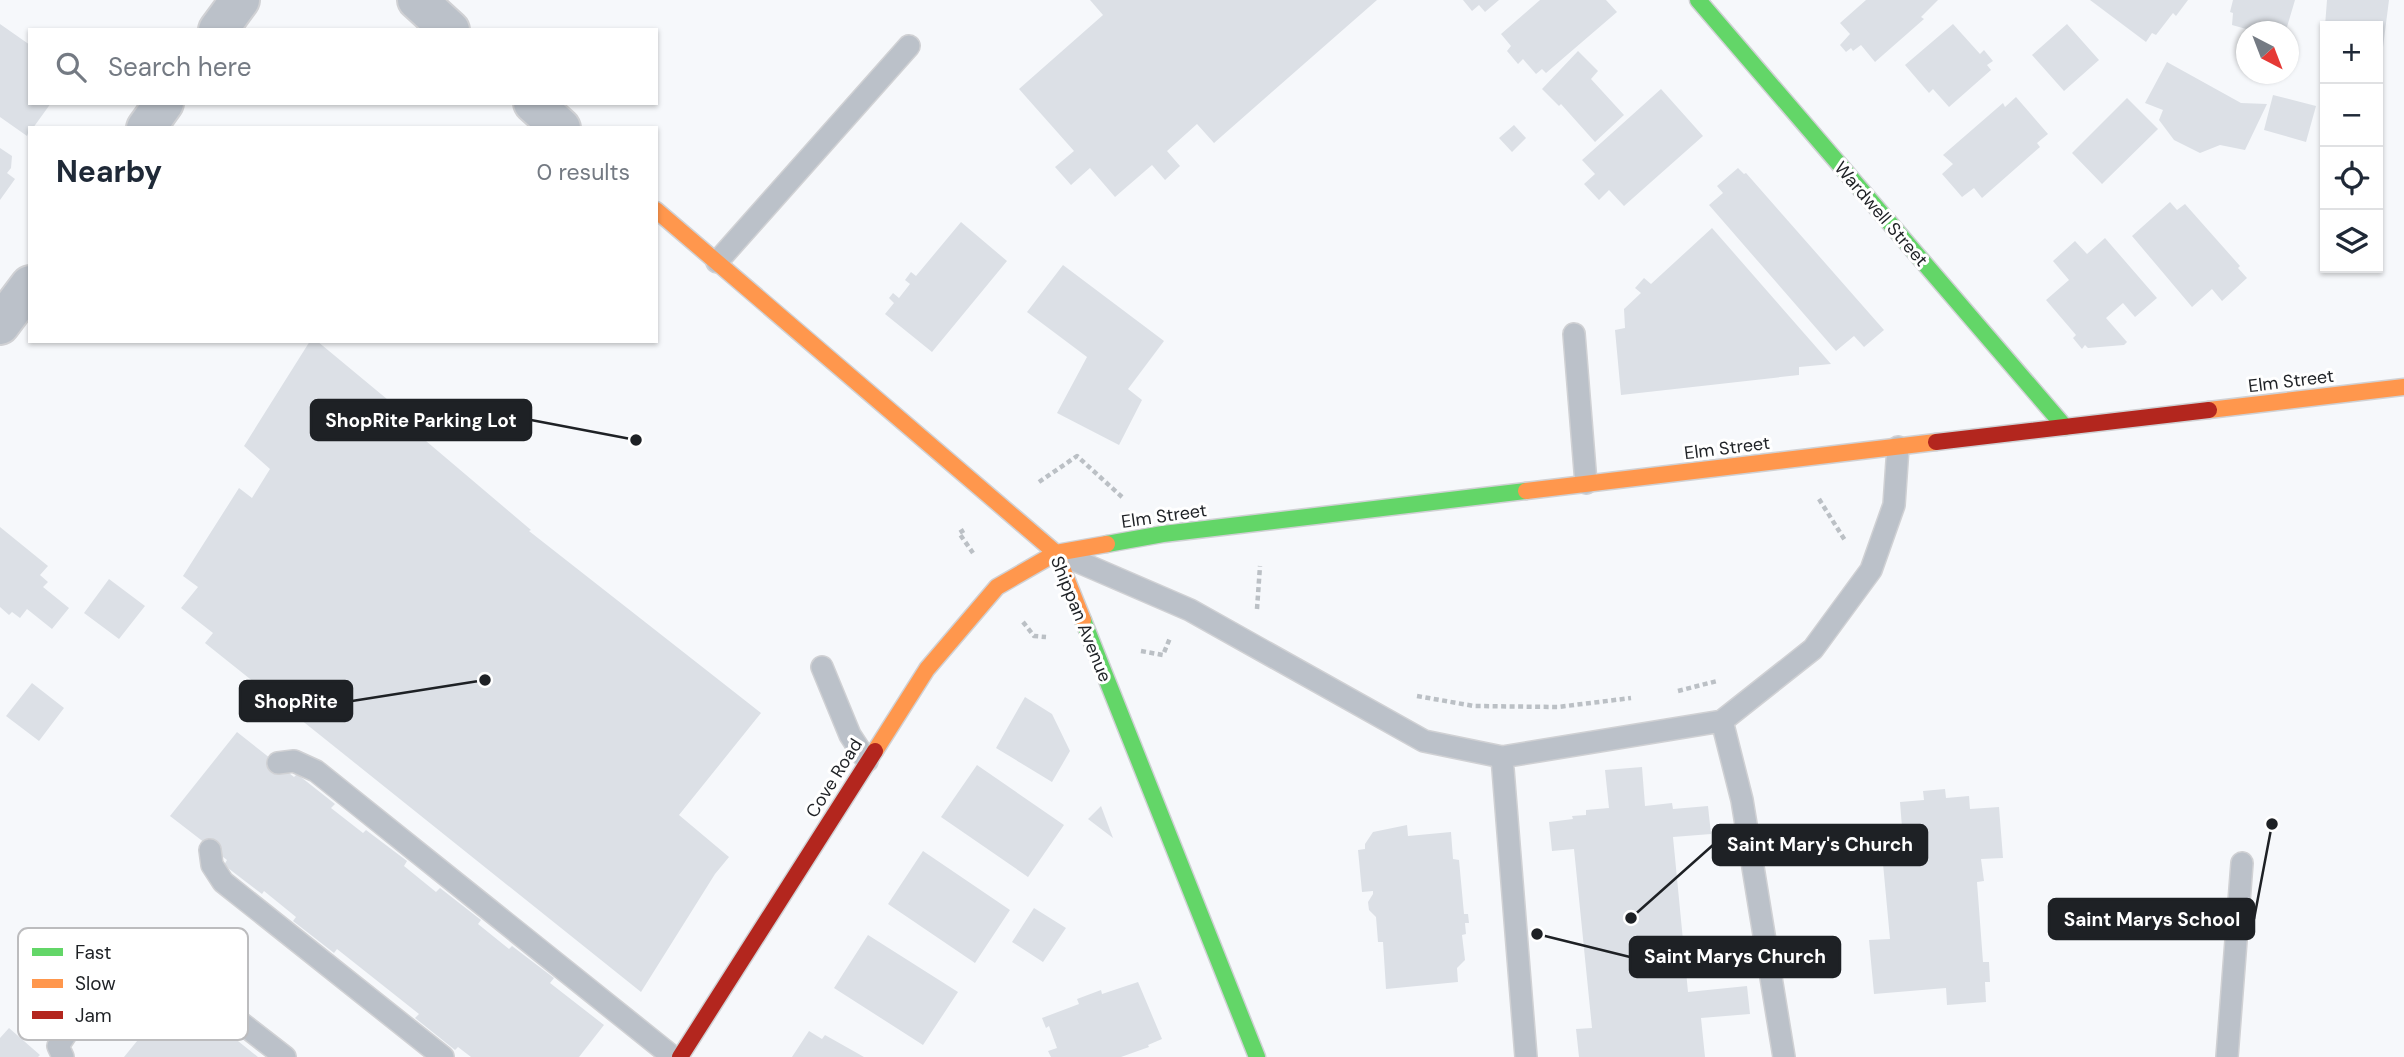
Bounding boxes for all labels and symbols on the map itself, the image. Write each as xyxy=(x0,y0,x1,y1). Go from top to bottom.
north arrow xyxy=(2236,21,2299,84)
street label: Wardwell Street xyxy=(1829,157,1933,271)
street label: Elm Street xyxy=(2247,364,2335,398)
callout: ShopRite Parking Lot xyxy=(311,400,531,440)
text: ShopRite Parking Lot xyxy=(325,408,517,433)
street label: Elm Street xyxy=(1683,431,1771,465)
street label: Elm Street xyxy=(1120,498,1208,534)
street label: Shippan Avenue xyxy=(1045,553,1117,685)
callout: ShopRite xyxy=(240,681,352,721)
text: ShopRite xyxy=(254,689,338,714)
street label: Cove Road xyxy=(800,734,868,822)
callout: Saint Mary's Church xyxy=(1713,825,1927,865)
text: Saint Mary's Church xyxy=(1727,832,1913,857)
callout: Saint Marys School xyxy=(2049,899,2254,939)
text: Saint Marys School xyxy=(2064,907,2240,932)
legend xyxy=(18,928,248,1040)
callout: Saint Marys Church xyxy=(1630,937,1840,977)
text: Fast xyxy=(75,940,111,965)
text: Saint Marys Church xyxy=(1644,944,1826,969)
text: Slow xyxy=(75,971,116,996)
text: Jam xyxy=(75,1003,112,1028)

